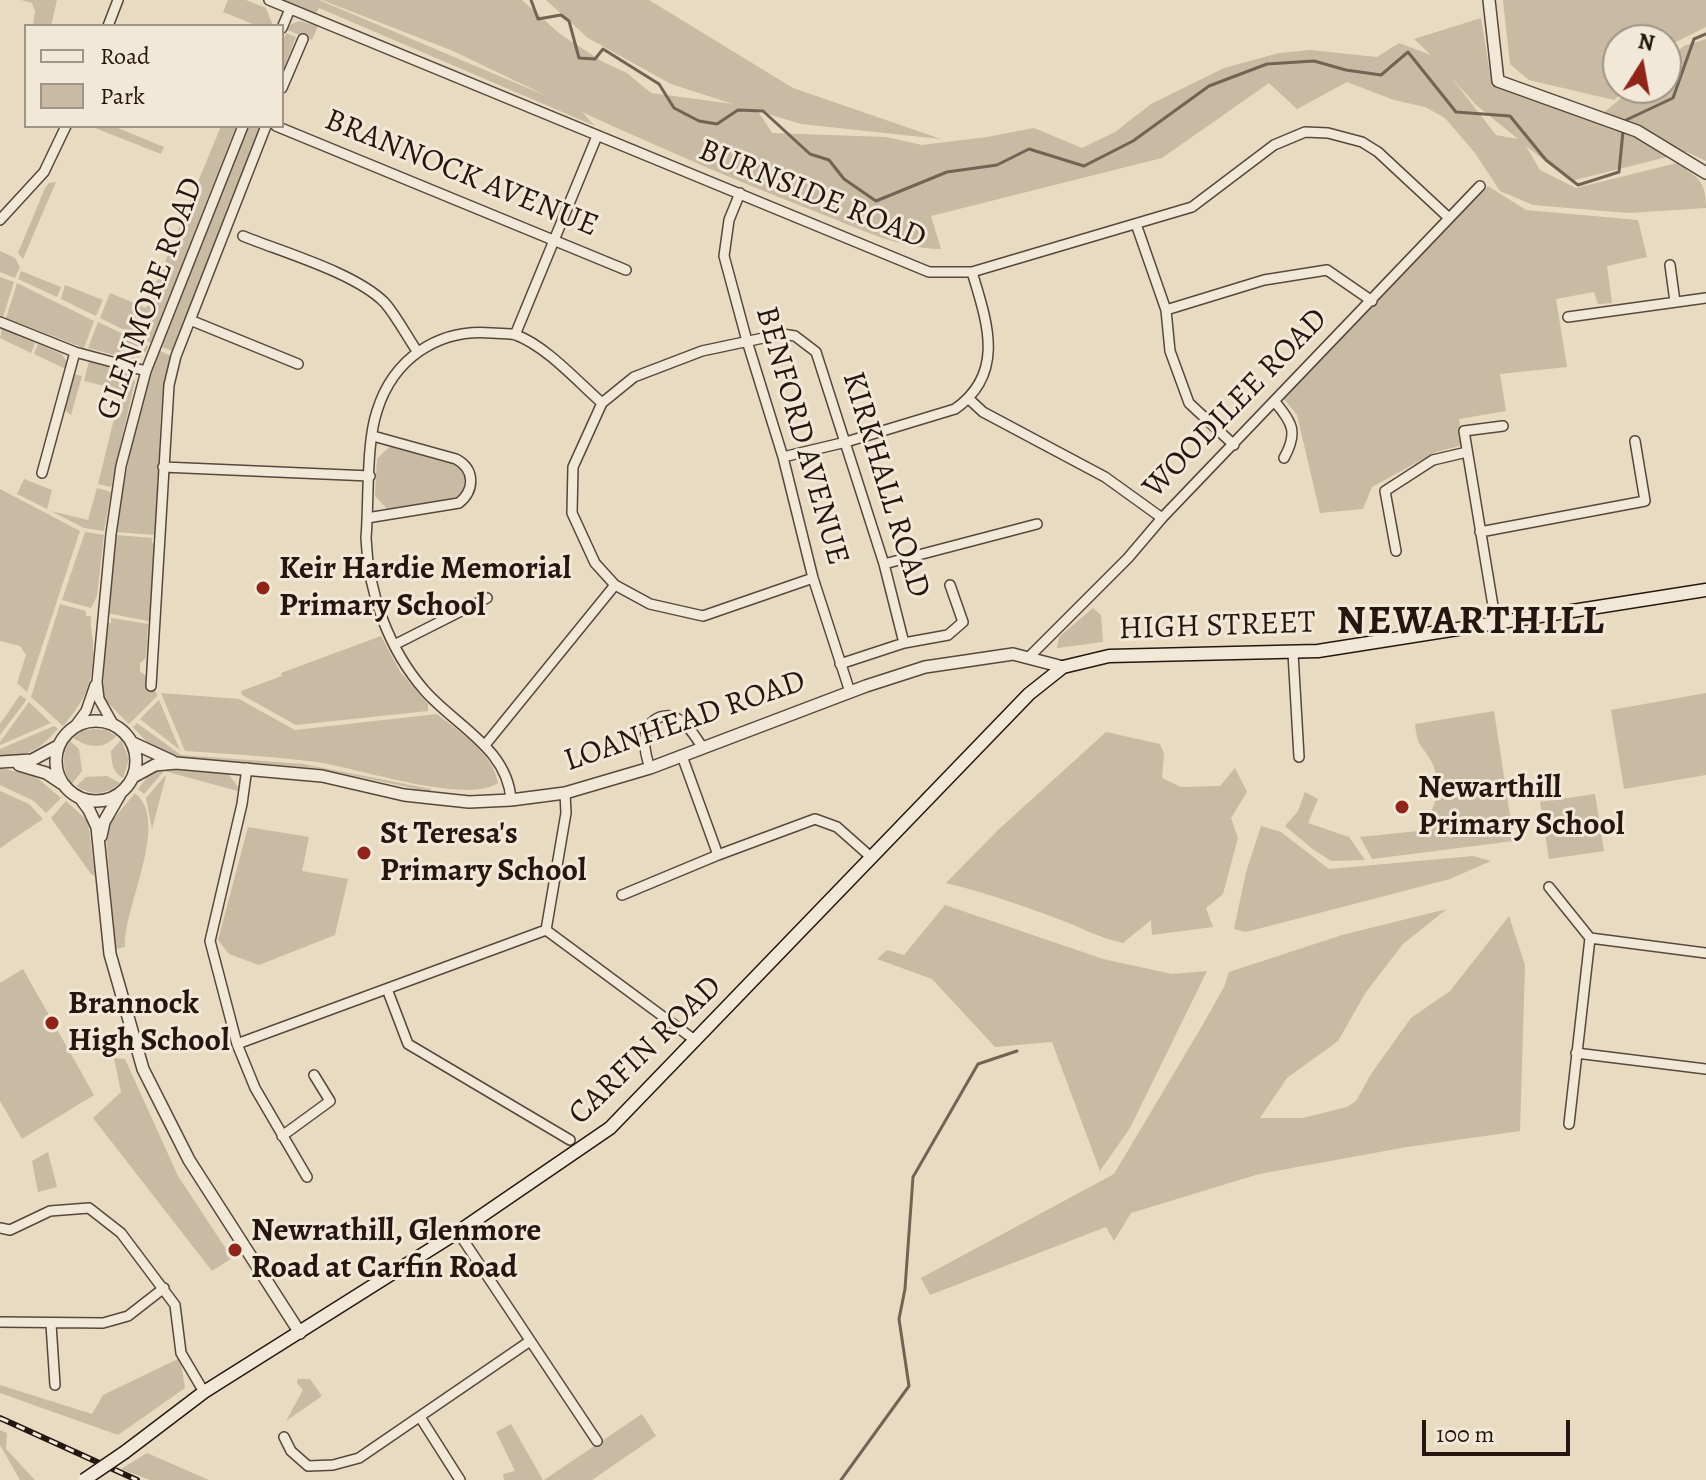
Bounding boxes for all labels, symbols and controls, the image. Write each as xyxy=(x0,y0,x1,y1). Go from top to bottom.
legend xyxy=(24,24,284,128)
north arrow xyxy=(1602,24,1682,104)
text: N xyxy=(1635,26,1657,59)
text: Road xyxy=(100,40,150,72)
text: Park xyxy=(100,80,145,112)
street label: BRANNOCK AVENUE xyxy=(319,102,603,246)
street label: BURNSIDE ROAD xyxy=(693,132,931,258)
street label: GLENMORE ROAD xyxy=(89,173,213,425)
street label: WOODILEE ROAD xyxy=(1136,301,1336,507)
street label: BENFORD AVENUE xyxy=(746,302,856,570)
street label: KIRKHALL ROAD xyxy=(832,367,938,603)
place label: Keir Hardie Memorial Primary School xyxy=(279,551,571,626)
marker: Keir Hardie Memorial Primary School xyxy=(254,579,272,597)
district label: NEWARTHILL xyxy=(1336,599,1606,647)
street label: HIGH STREET xyxy=(1118,604,1316,650)
street label: LOANHEAD ROAD xyxy=(559,663,811,781)
place label: Newarthill Primary School xyxy=(1418,770,1624,845)
marker: Newarthill Primary School xyxy=(1393,798,1411,816)
place label: St Teresa's Primary School xyxy=(380,816,586,891)
marker: St Teresa's Primary School xyxy=(355,844,373,862)
street label: CARFIN ROAD xyxy=(562,968,730,1134)
place label: Brannock High School xyxy=(68,986,230,1061)
marker: Brannock High School xyxy=(43,1014,61,1032)
place label: Newrathill, Glenmore Road at Carfin Road xyxy=(251,1213,541,1288)
marker: Newrathill, Glenmore Road at Carfin Road xyxy=(226,1241,244,1259)
scale bar xyxy=(1426,1404,1574,1454)
text: 100 m xyxy=(1436,1418,1495,1450)

